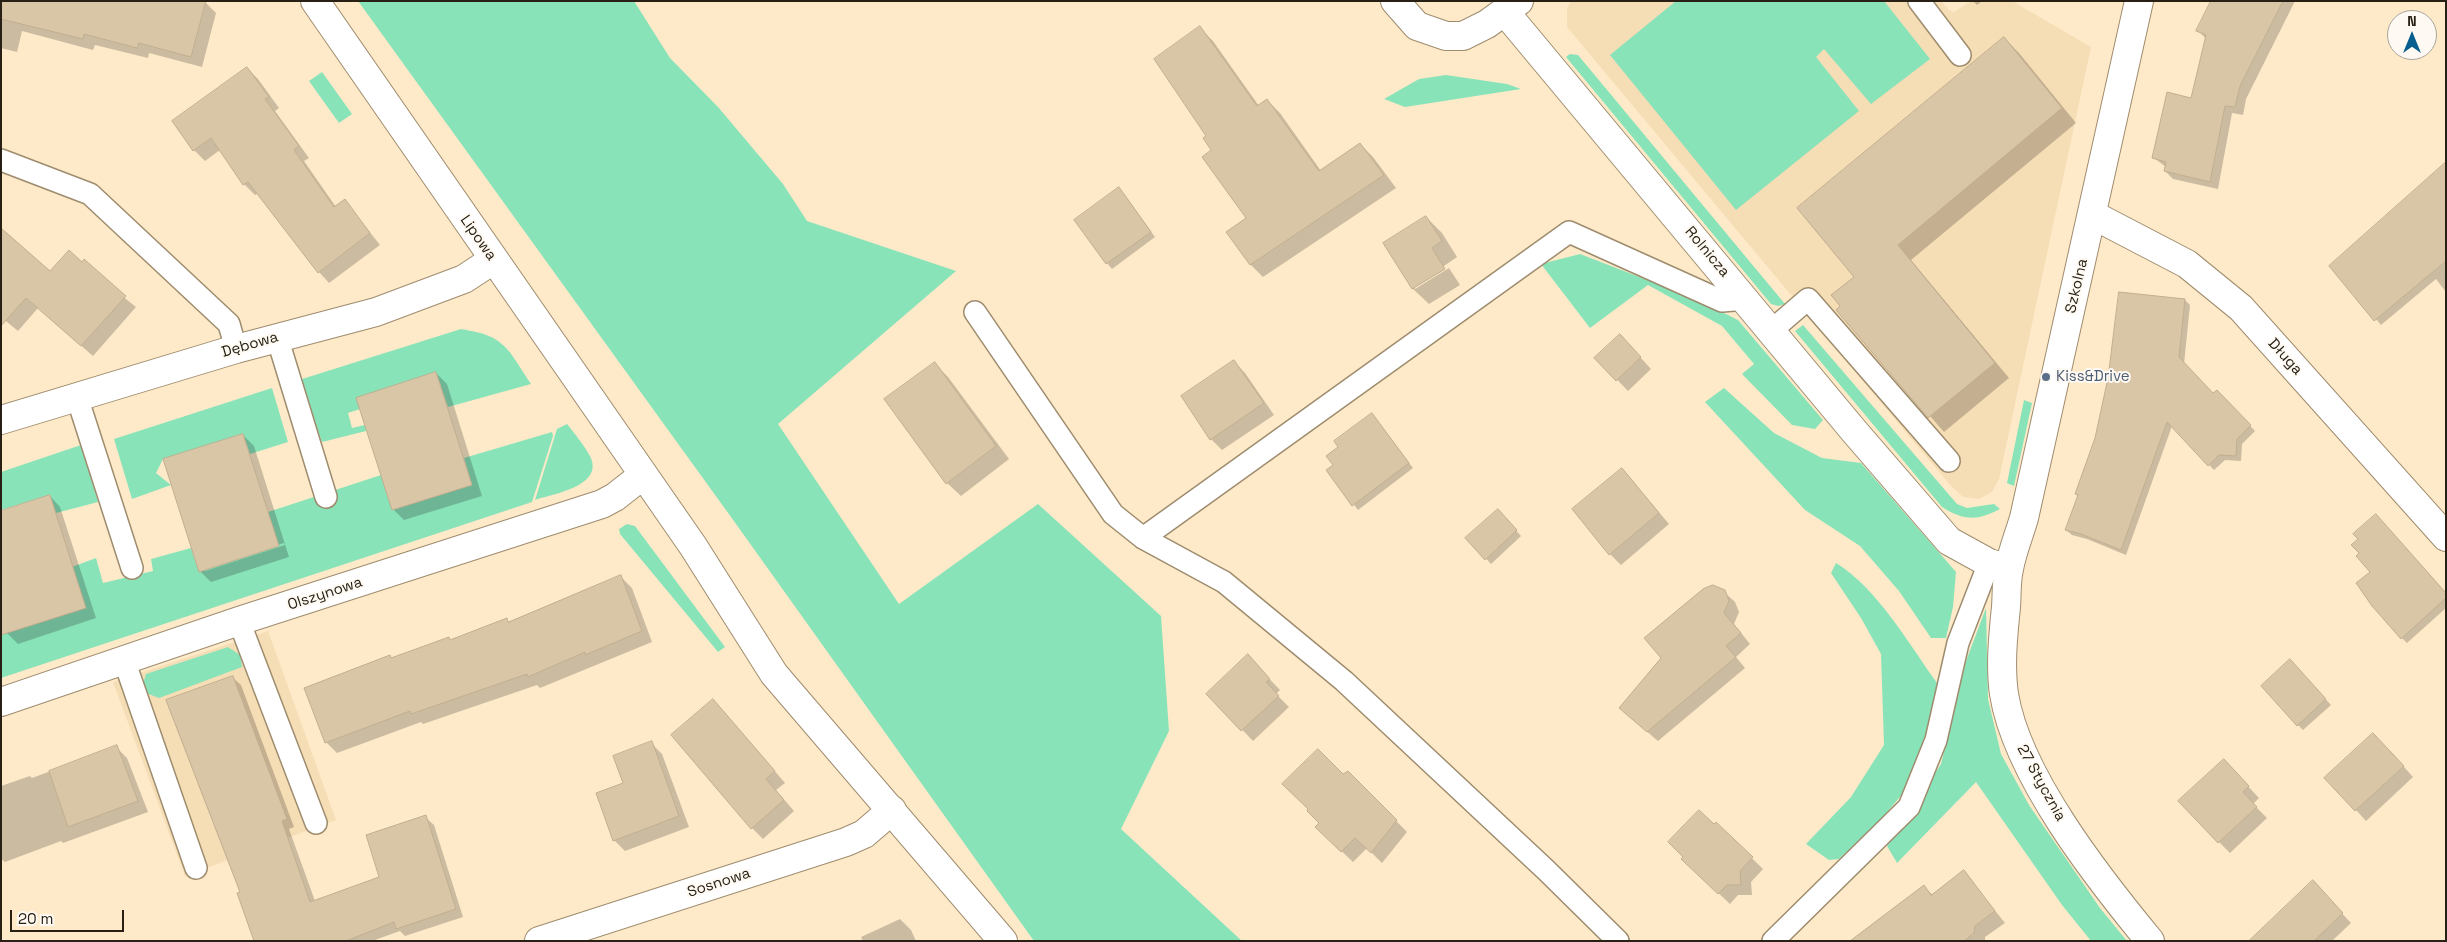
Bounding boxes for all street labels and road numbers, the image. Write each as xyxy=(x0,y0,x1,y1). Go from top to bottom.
street label: Lipowa xyxy=(456,212,500,264)
street label: Rolnicza xyxy=(1681,223,1733,281)
street label: Szkolna xyxy=(2062,257,2092,315)
street label: Dębowa xyxy=(220,328,280,362)
street label: Długa xyxy=(2264,335,2306,379)
street label: Olszynowa xyxy=(285,573,365,615)
street label: 27 Stycznia xyxy=(2013,742,2069,824)
street label: Sosnowa xyxy=(685,864,753,902)

